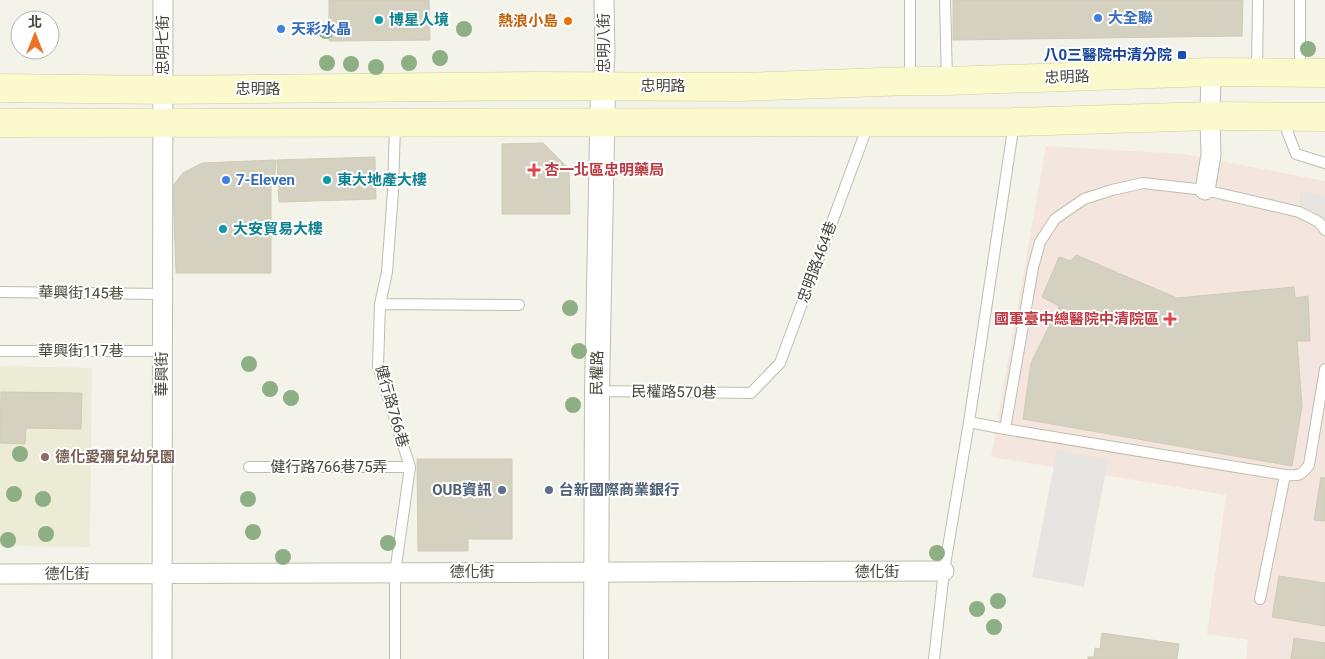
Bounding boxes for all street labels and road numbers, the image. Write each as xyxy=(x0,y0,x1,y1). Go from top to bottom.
street label: 忠明八街 xyxy=(595,13,613,73)
street label: 忠明七街 xyxy=(154,15,172,75)
street label: 忠明路 xyxy=(1044,67,1090,87)
street label: 忠明路 xyxy=(640,77,686,95)
street label: 忠明路 xyxy=(235,80,281,98)
street label: 忠明路464巷 xyxy=(794,219,840,305)
street label: 華興街145巷 xyxy=(38,283,124,303)
street label: 華興街117巷 xyxy=(38,342,124,360)
street label: 民權路 xyxy=(588,350,606,396)
street label: 華興街 xyxy=(153,351,171,397)
street label: 健行路766巷 xyxy=(372,363,412,449)
street label: 民權路570巷 xyxy=(631,382,717,402)
street label: 健行路766巷75弄 xyxy=(270,458,388,476)
street label: 德化街 xyxy=(449,563,495,581)
street label: 德化街 xyxy=(854,563,900,581)
street label: 德化街 xyxy=(44,565,90,583)

